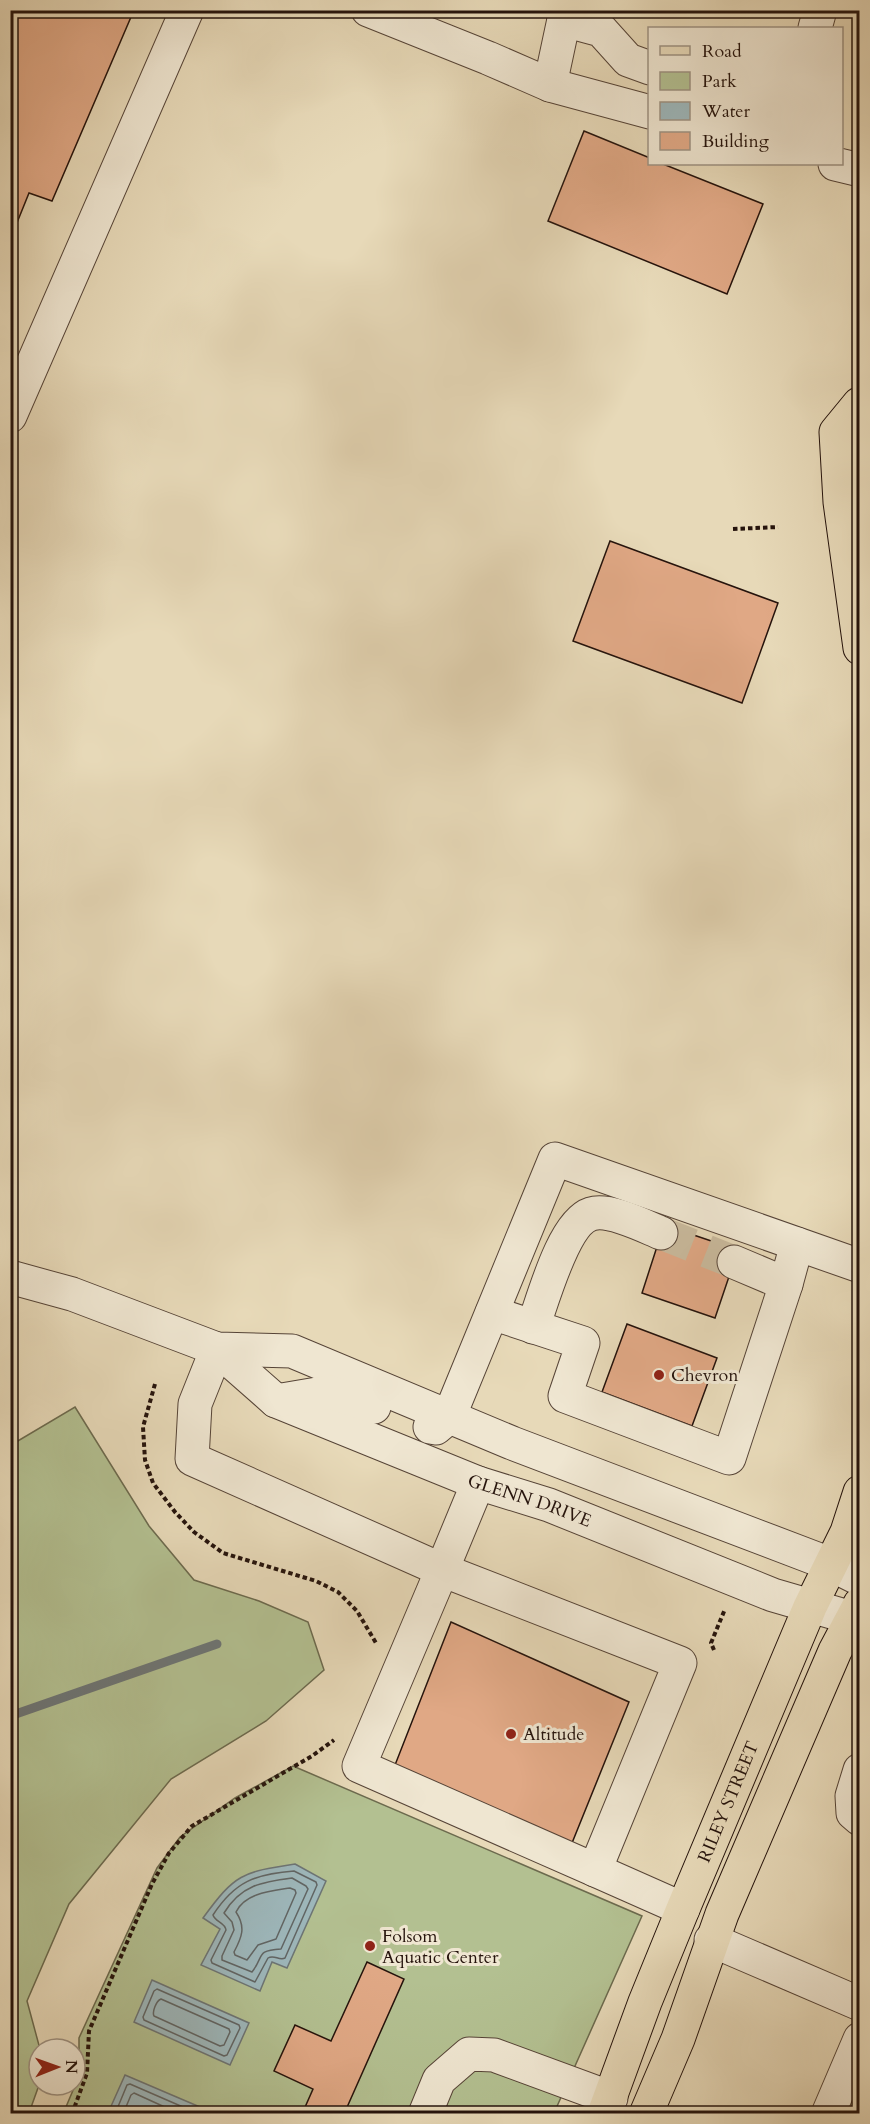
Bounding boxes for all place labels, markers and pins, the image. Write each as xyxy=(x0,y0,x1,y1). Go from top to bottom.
place label: Chevron xyxy=(671,1363,739,1388)
marker: Chevron xyxy=(652,1368,666,1382)
place label: Altitude xyxy=(523,1722,584,1747)
marker: Altitude xyxy=(504,1727,518,1741)
place label: Folsom Aquatic Center xyxy=(382,1924,499,1970)
marker: Folsom Aquatic Center xyxy=(363,1939,377,1953)

